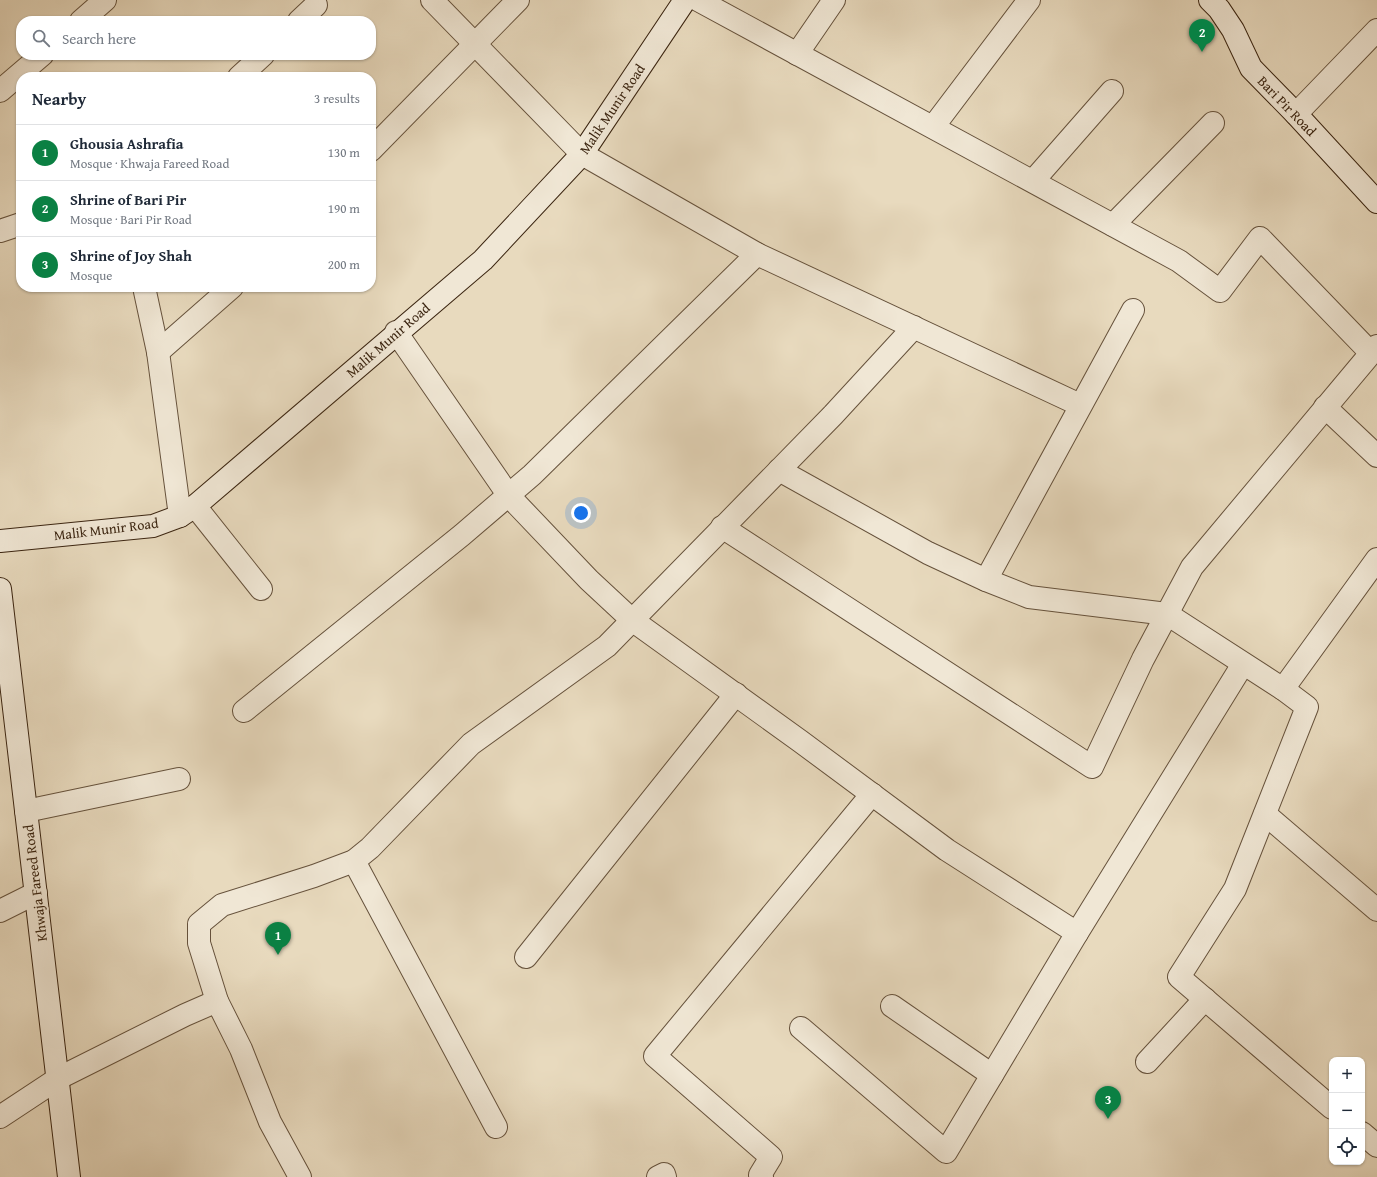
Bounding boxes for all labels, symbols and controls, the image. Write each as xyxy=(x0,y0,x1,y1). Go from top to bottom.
search box xyxy=(16,16,376,60)
pin: 2 xyxy=(1189,19,1215,52)
icon: search xyxy=(30,27,52,49)
text: Search here xyxy=(62,28,136,49)
street label: Malik Munir Road xyxy=(574,59,650,158)
street label: Bari Pir Road xyxy=(1253,71,1321,141)
text: Nearby xyxy=(32,86,86,111)
text: 3 results xyxy=(314,89,360,108)
text: Ghousia Ashrafia xyxy=(70,133,184,154)
text: 1 xyxy=(42,143,48,162)
text: 130 m xyxy=(328,143,360,162)
text: Mosque · Khwaja Fareed Road xyxy=(70,154,229,173)
text: Shrine of Bari Pir xyxy=(70,189,186,210)
text: 2 xyxy=(42,199,48,218)
text: 190 m xyxy=(328,199,360,218)
text: Mosque · Bari Pir Road xyxy=(70,210,192,229)
text: Shrine of Joy Shah xyxy=(70,245,192,266)
text: 3 xyxy=(42,255,48,274)
text: 200 m xyxy=(328,255,360,274)
text: Mosque xyxy=(70,266,112,285)
street label: Malik Munir Road xyxy=(342,298,435,382)
your location xyxy=(571,503,591,523)
street label: Malik Munir Road xyxy=(53,513,160,545)
street label: Khwaja Fareed Road xyxy=(18,823,52,942)
pin: 1 xyxy=(265,922,291,955)
map controls xyxy=(1329,1057,1365,1165)
button: + xyxy=(1329,1057,1365,1093)
pin: 3 xyxy=(1095,1086,1121,1119)
button: − xyxy=(1329,1093,1365,1129)
button: locate xyxy=(1329,1129,1365,1165)

